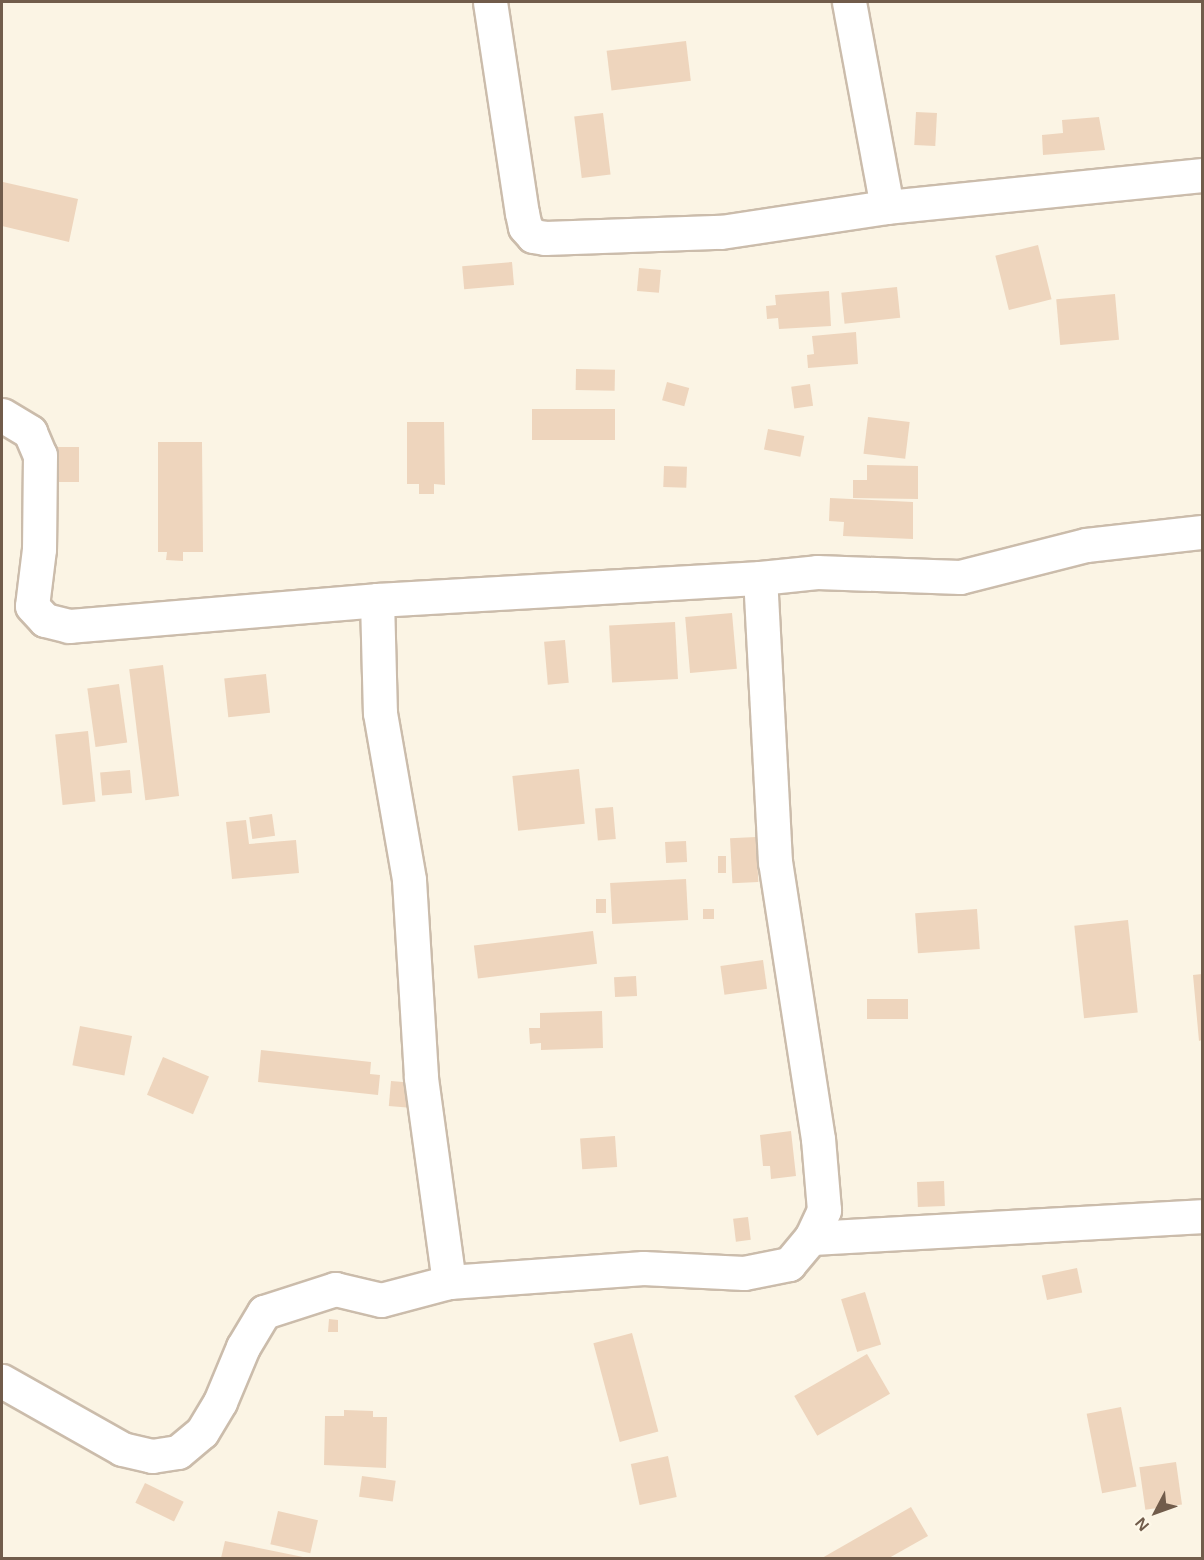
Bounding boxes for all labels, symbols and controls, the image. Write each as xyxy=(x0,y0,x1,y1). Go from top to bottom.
north arrow xyxy=(1126,1482,1186,1542)
text: N xyxy=(1132,1514,1152,1534)

